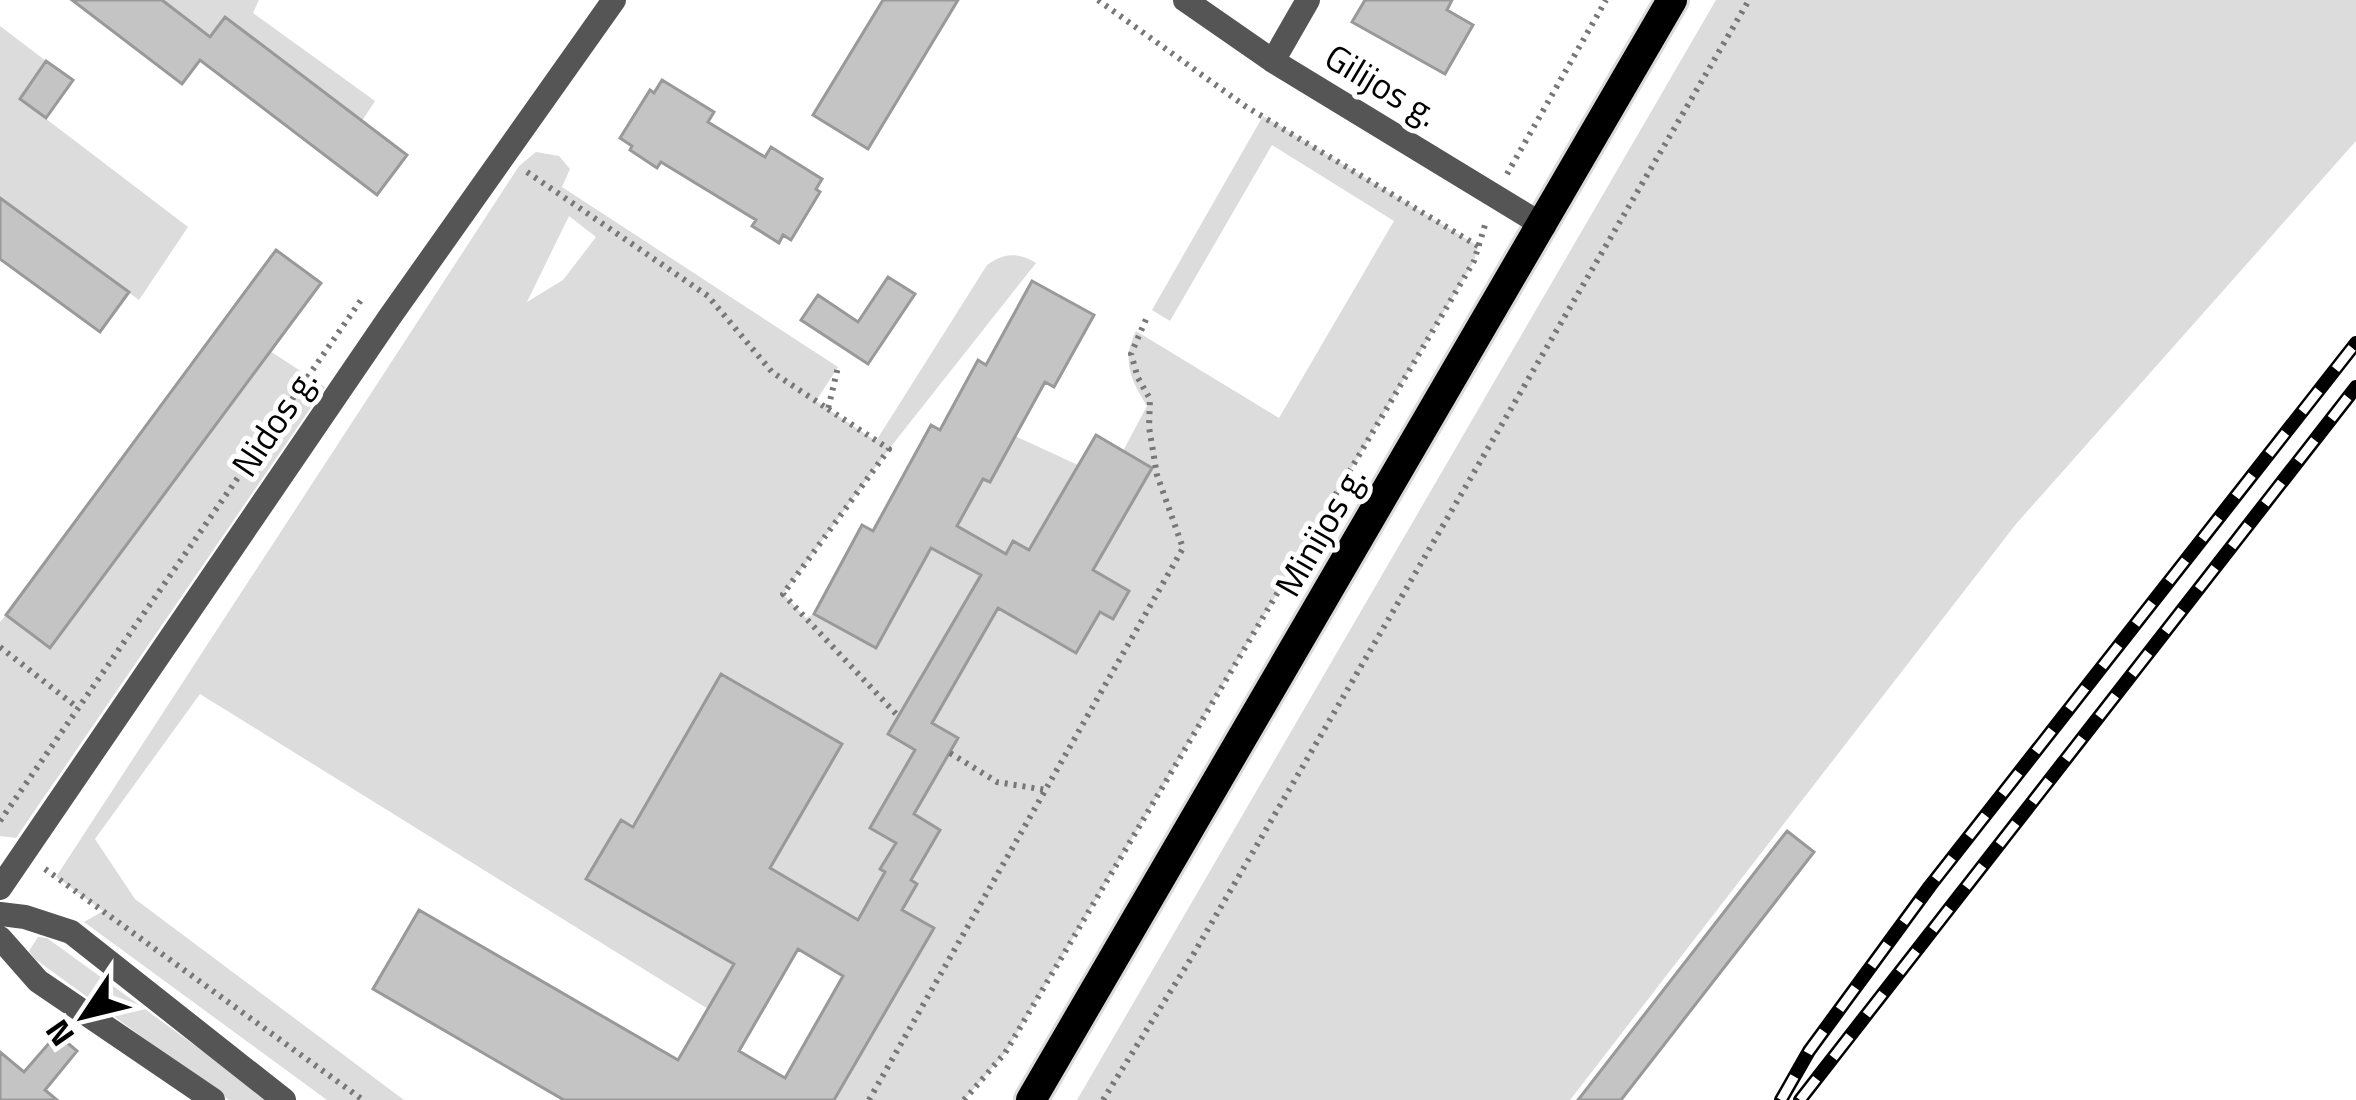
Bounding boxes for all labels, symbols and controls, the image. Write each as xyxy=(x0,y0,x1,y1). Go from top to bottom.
street label: Gilijos g. xyxy=(1315,29,1450,140)
street label: Nidos g. xyxy=(217,356,330,487)
street label: Minijos g. xyxy=(1260,455,1379,607)
north arrow xyxy=(24,956,144,1076)
text: N xyxy=(32,1009,86,1057)

